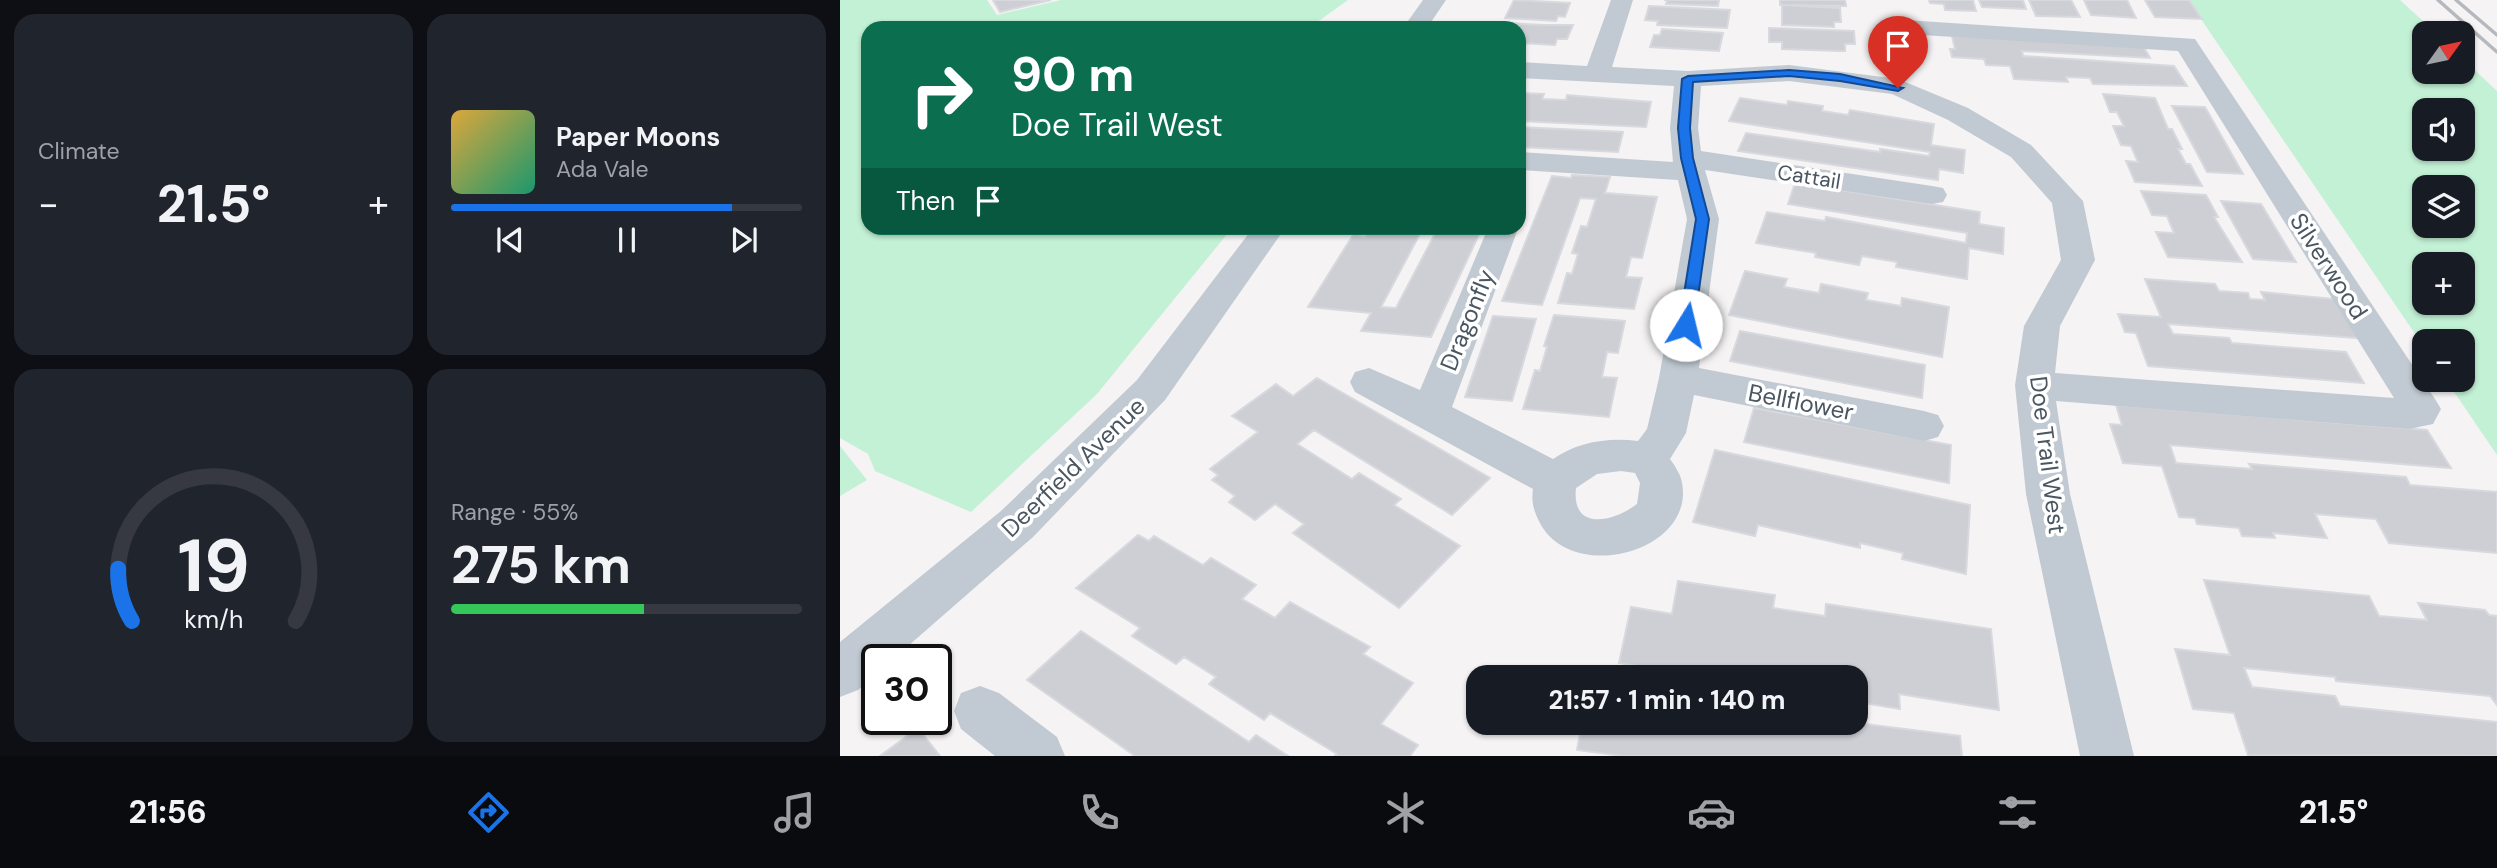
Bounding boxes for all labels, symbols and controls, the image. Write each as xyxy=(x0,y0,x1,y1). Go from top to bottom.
pin xyxy=(1868,16,1928,88)
north arrow xyxy=(2412,21,2474,84)
map controls xyxy=(2412,21,2475,392)
icon: arrive xyxy=(1879,27,1917,65)
text: 90 m xyxy=(1011,42,1134,106)
icon: right xyxy=(896,49,987,140)
button: sound xyxy=(2412,98,2475,161)
text: Doe Trail West xyxy=(1011,104,1223,146)
text: Paper Moons xyxy=(556,120,720,154)
text: Climate xyxy=(38,136,120,166)
text: Ada Vale xyxy=(556,154,649,184)
street label: Cattail xyxy=(1775,158,1843,196)
text: 21.5° xyxy=(157,170,270,238)
button: layers xyxy=(2412,175,2475,238)
text: − xyxy=(38,179,59,229)
text: + xyxy=(368,179,389,229)
icon: arrive xyxy=(969,182,1007,220)
text: Then xyxy=(896,184,955,218)
street label: Silverwood xyxy=(2283,207,2375,325)
icon: previous xyxy=(491,221,529,259)
icon: pause xyxy=(608,221,646,259)
icon: next xyxy=(725,221,763,259)
button: + xyxy=(2412,252,2475,315)
street label: Dragonfly xyxy=(1433,265,1501,375)
position arrow xyxy=(1649,288,1723,362)
button: − xyxy=(2412,329,2475,392)
street label: Doe Trail West xyxy=(2023,374,2073,536)
street label: Bellflower xyxy=(1746,377,1856,427)
street label: Deerfield Avenue xyxy=(995,391,1151,543)
text: Range · 55% xyxy=(451,497,578,527)
text: 19 xyxy=(177,520,250,615)
text: 275 km xyxy=(451,531,631,599)
text: km/h xyxy=(184,603,243,636)
speed limit sign: 30 xyxy=(861,644,952,735)
text: 21:57 · 1 min · 140 m xyxy=(1548,683,1786,717)
icon: directions xyxy=(464,788,513,837)
icon: music xyxy=(770,788,819,837)
icon: phone xyxy=(1075,788,1124,837)
icon: climate xyxy=(1381,788,1430,837)
icon: car xyxy=(1687,788,1736,837)
icon: filters xyxy=(1993,788,2042,837)
text: 21:56 xyxy=(128,791,207,833)
text: 21.5° xyxy=(2299,791,2368,833)

